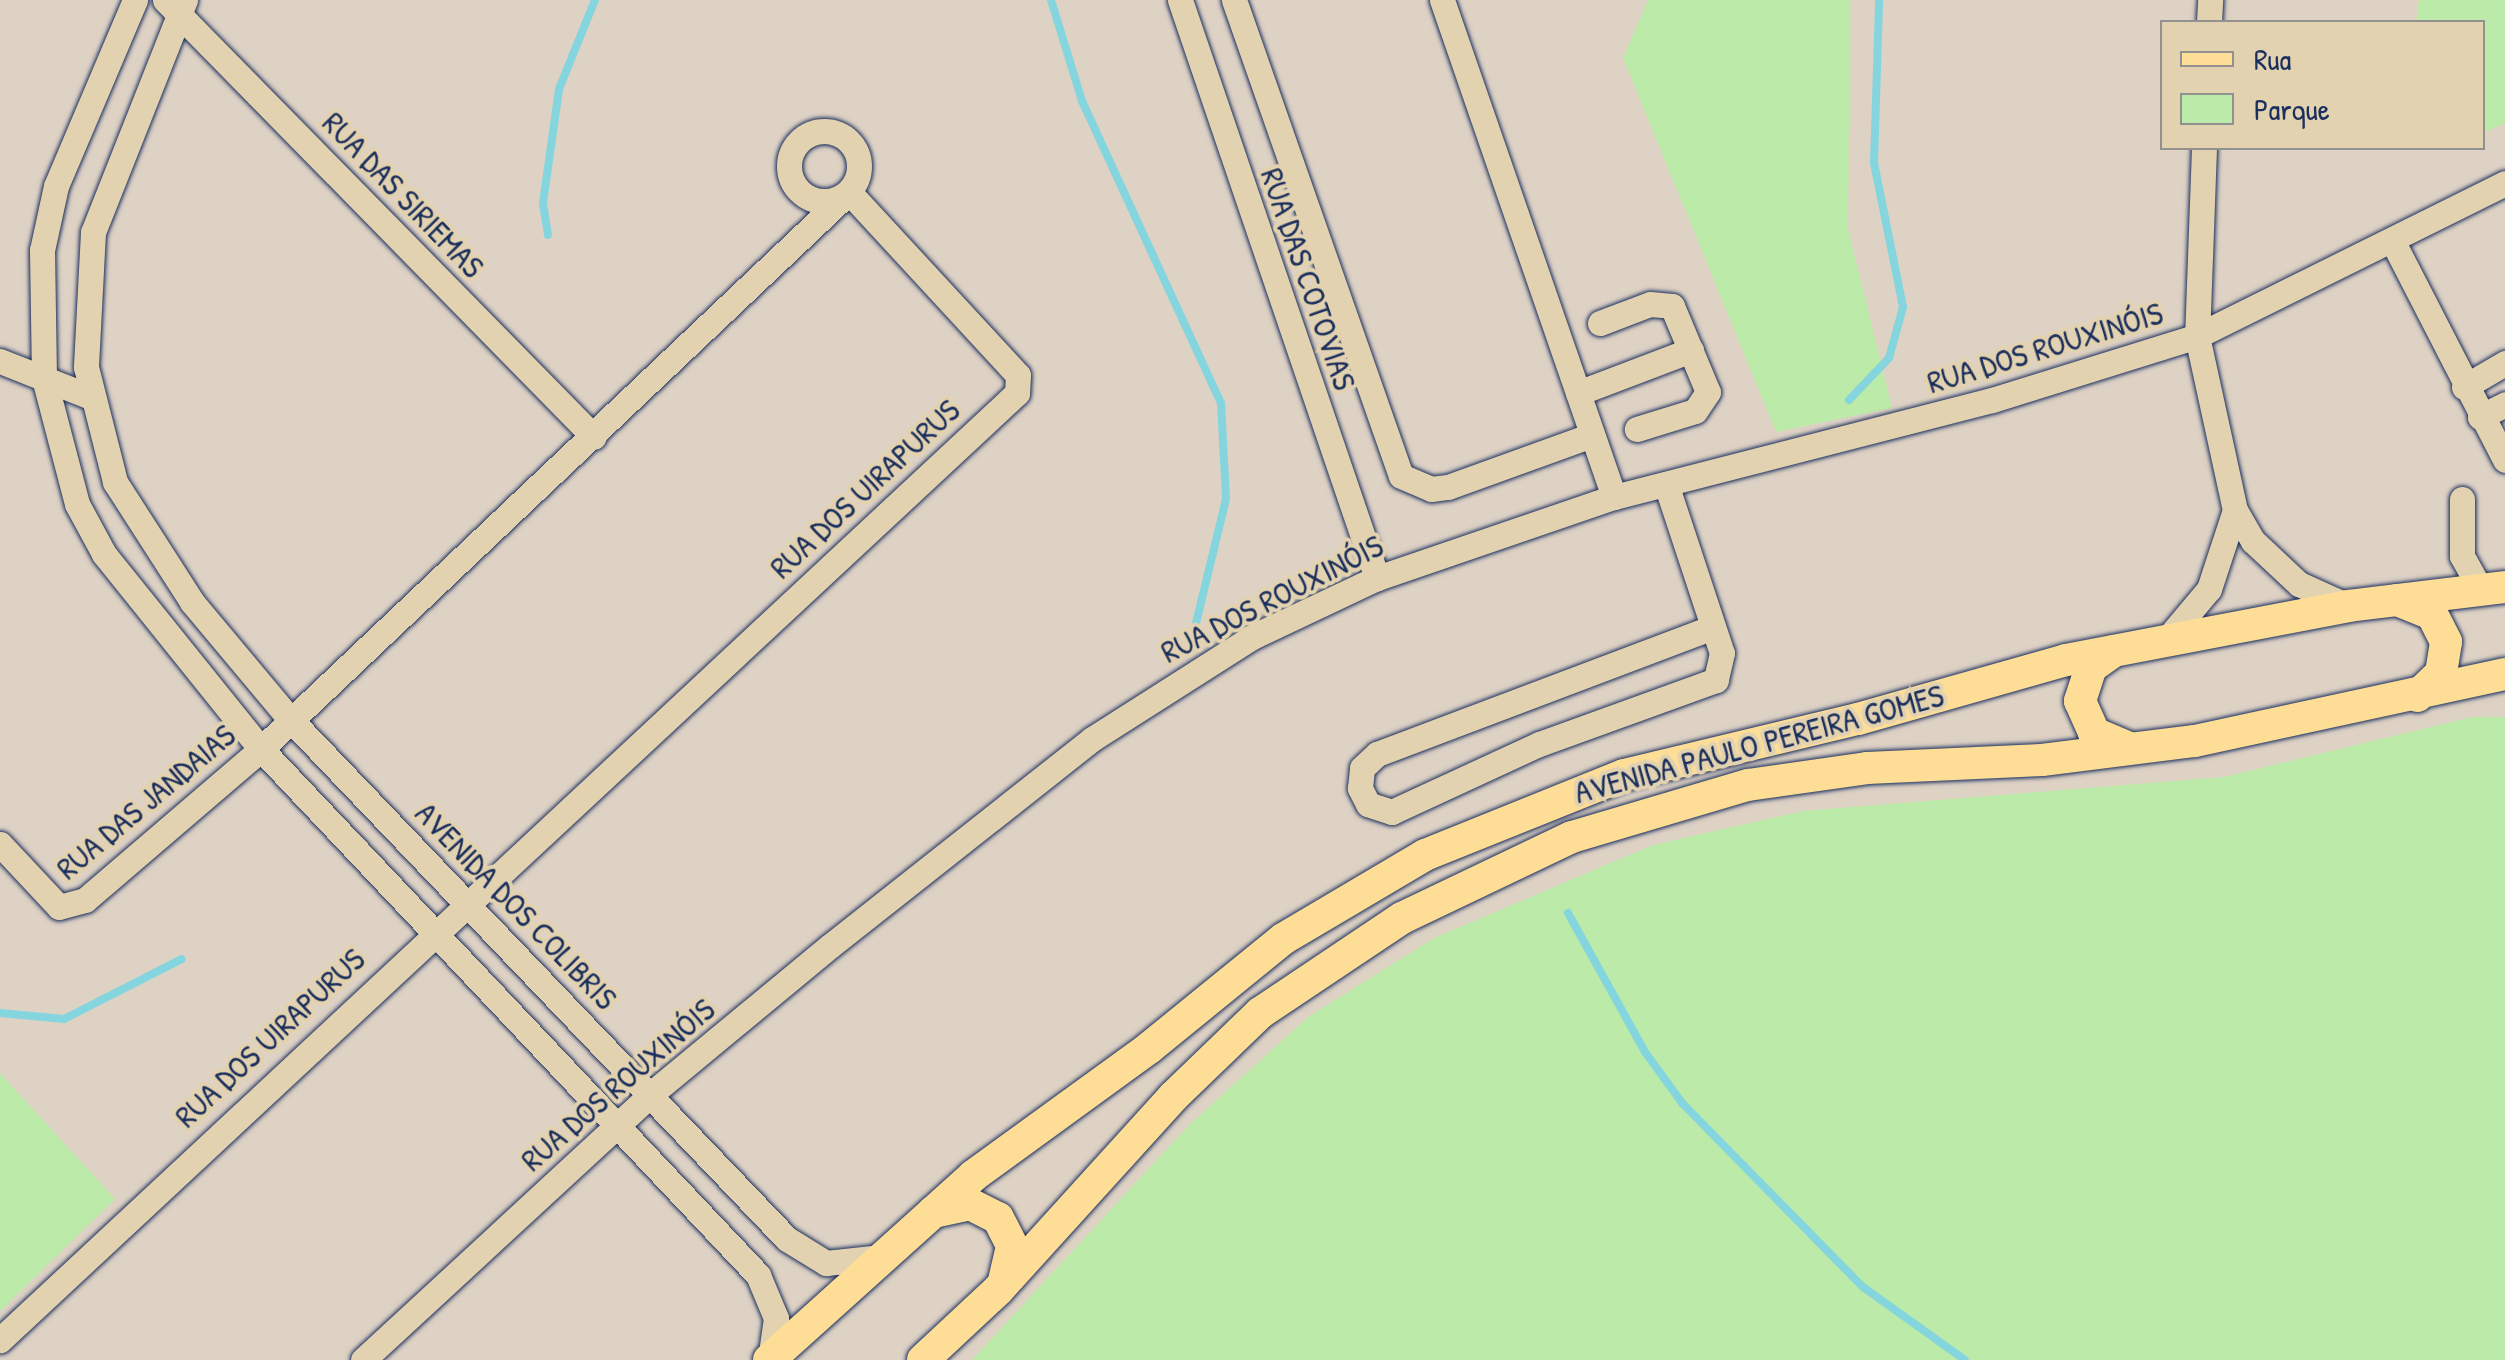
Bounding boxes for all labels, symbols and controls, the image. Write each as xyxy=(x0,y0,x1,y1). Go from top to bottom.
legend xyxy=(2160,20,2485,150)
text: Rua xyxy=(2254,39,2291,79)
text: Parque xyxy=(2254,89,2330,129)
street label: RUA DAS SIRIEMAS xyxy=(314,104,492,286)
street label: RUA DAS COTOVIAS xyxy=(1252,163,1364,395)
street label: RUA DOS ROUXINÓIS xyxy=(1923,294,2167,402)
street label: RUA DOS UIRAPURUS xyxy=(762,391,968,587)
street label: RUA DOS ROUXINÓIS xyxy=(1155,527,1389,671)
street label: AVENIDA PAULO PEREIRA GOMES xyxy=(1570,676,1948,812)
street label: RUA DAS JANDAIAS xyxy=(49,716,243,888)
street label: AVENIDA DOS COLIBRIS xyxy=(407,794,625,1018)
street label: RUA DOS UIRAPURUS xyxy=(167,940,373,1136)
street label: RUA DOS ROUXINÓIS xyxy=(513,991,723,1179)

